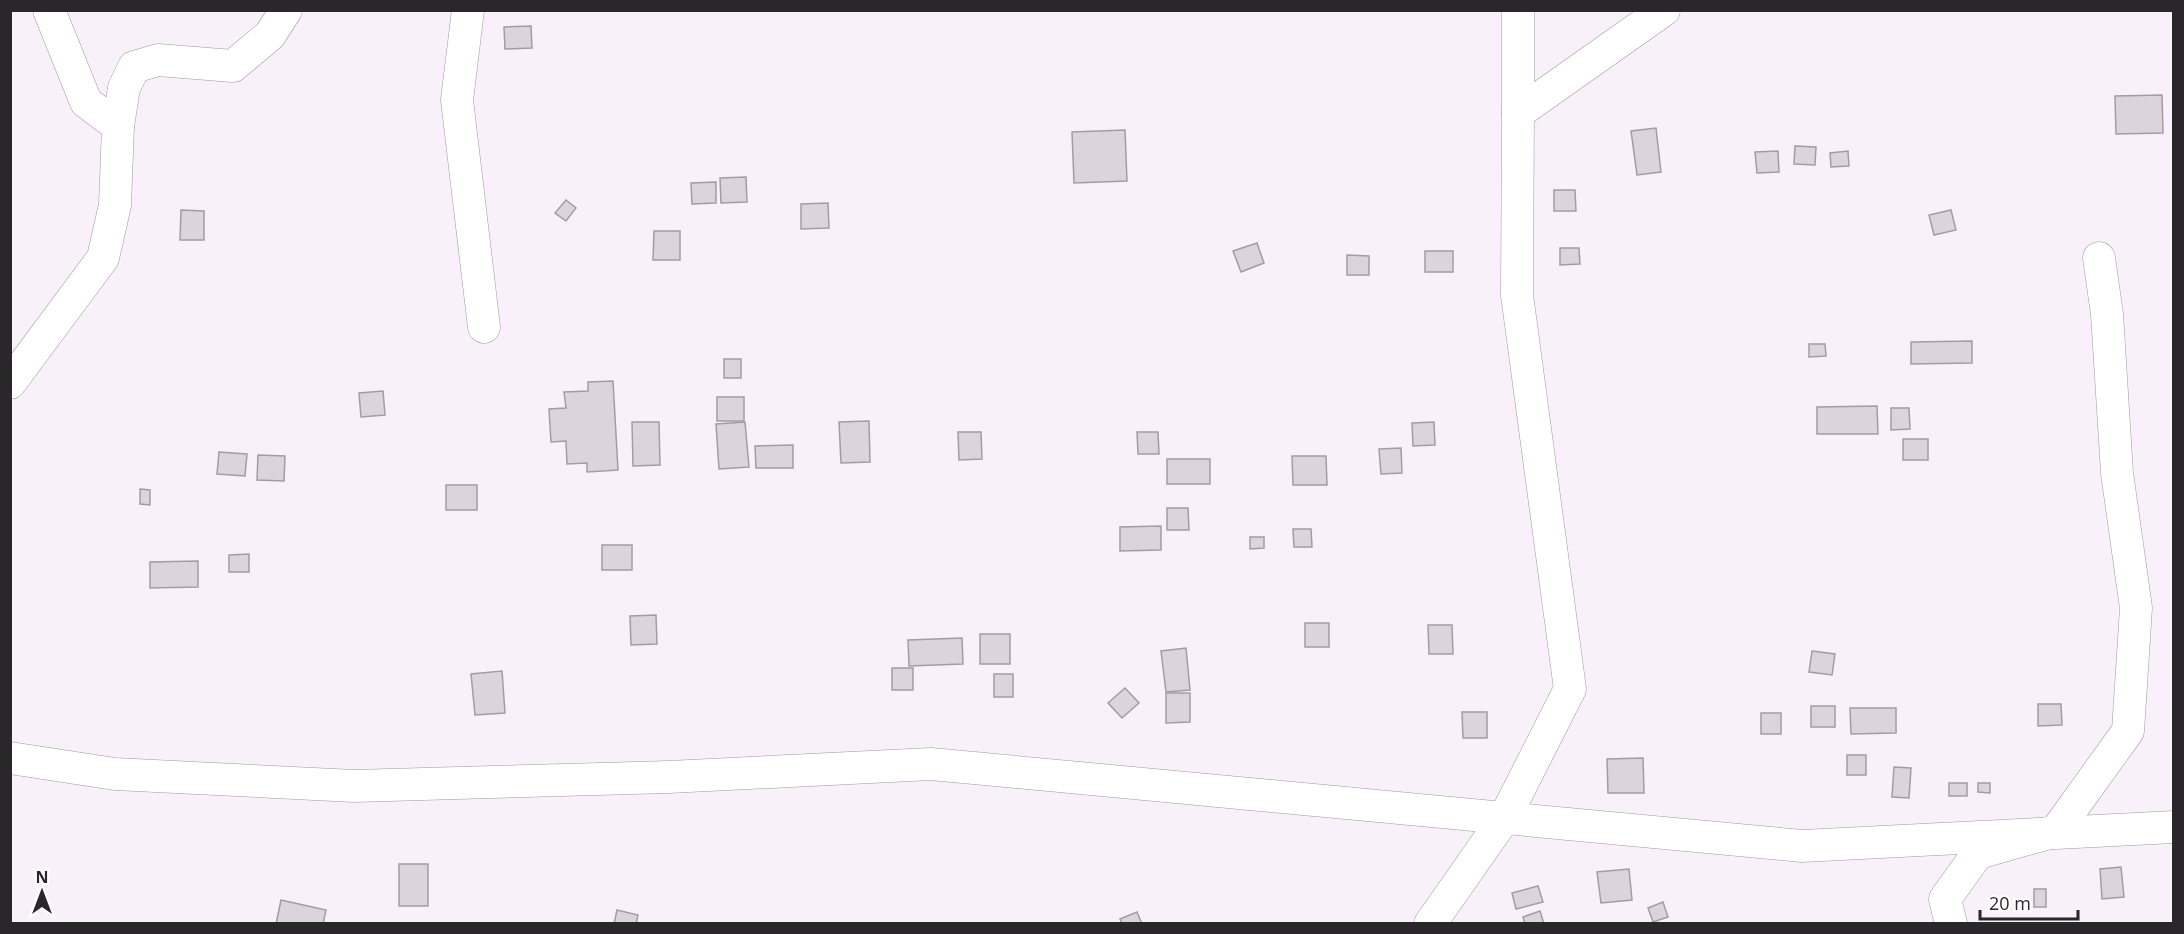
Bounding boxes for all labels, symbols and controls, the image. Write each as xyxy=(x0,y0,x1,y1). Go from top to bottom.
north arrow xyxy=(12,862,72,922)
text: N xyxy=(35,866,49,888)
scale bar xyxy=(1980,883,2078,921)
text: 20 m xyxy=(1989,891,2031,915)

